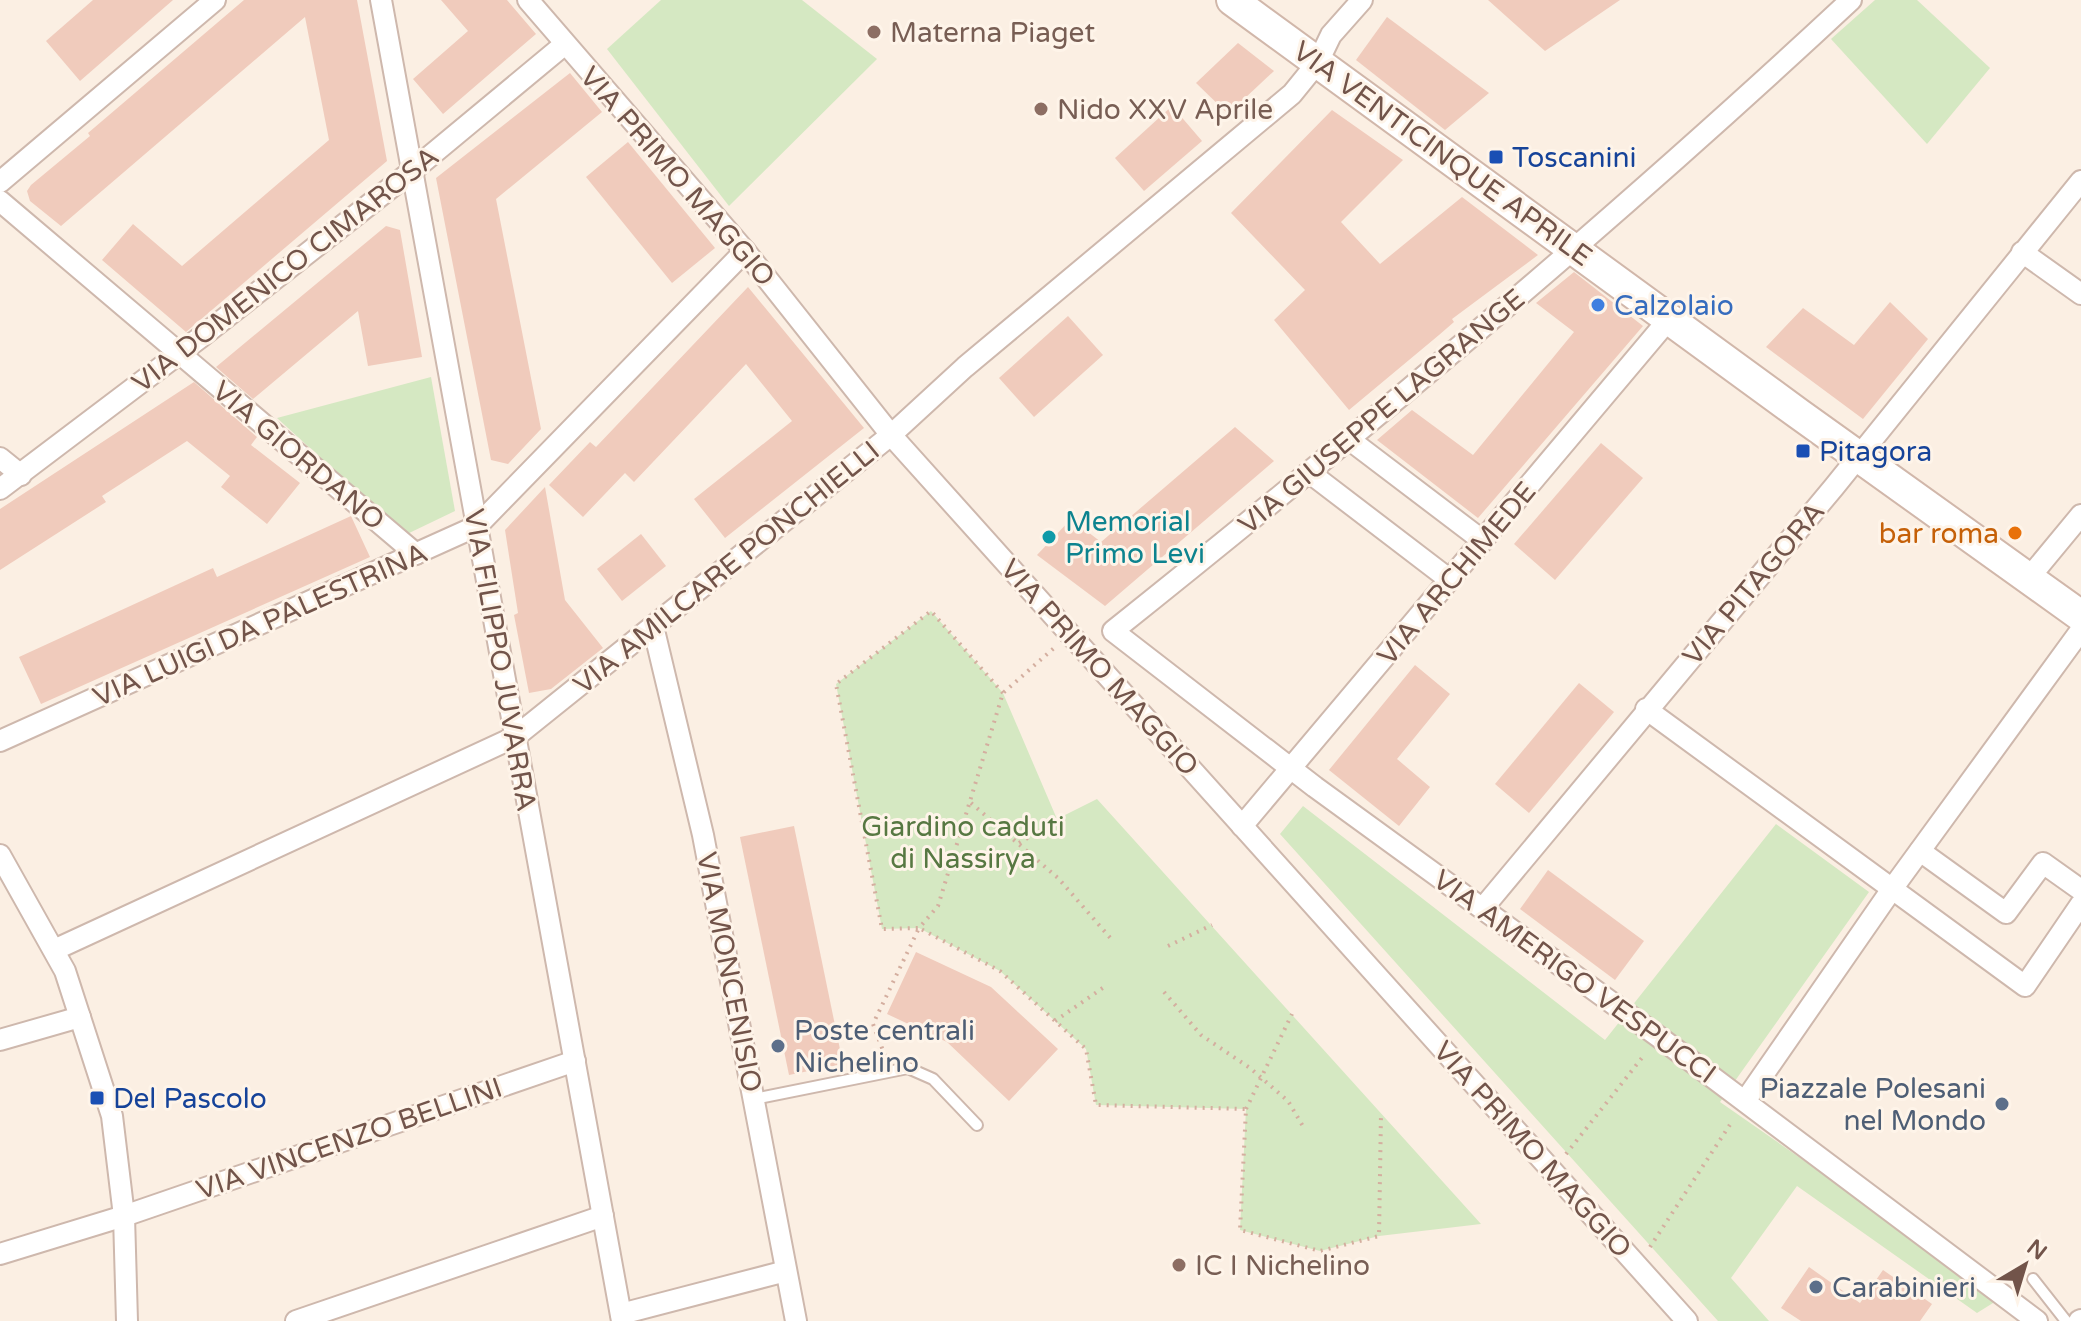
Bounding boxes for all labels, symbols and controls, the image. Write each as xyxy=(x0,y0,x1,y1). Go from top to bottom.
place label: Materna Piaget xyxy=(890,16,1095,50)
marker: Materna Piaget xyxy=(865,23,883,41)
street label: VIA VENTICINQUE APRILE xyxy=(1286,34,1598,274)
street label: VIA PRIMO MAGGIO xyxy=(573,60,782,293)
place label: Nido XXV Aprile xyxy=(1057,93,1273,127)
marker: Nido XXV Aprile xyxy=(1032,100,1050,118)
street label: VIA DOMENICO CIMAROSA xyxy=(125,139,446,400)
place label: Toscanini xyxy=(1512,141,1636,175)
marker: Toscanini xyxy=(1487,148,1505,166)
street label: VIA GIUSEPPE LAGRANGE xyxy=(1231,282,1532,542)
place label: Calzolaio xyxy=(1614,289,1734,323)
marker: Calzolaio xyxy=(1589,296,1607,314)
street label: VIA GIORDANO xyxy=(205,374,391,538)
street label: VIA AMILCARE PONCHIELLI xyxy=(567,434,886,702)
place label: Pitagora xyxy=(1819,435,1932,469)
marker: Pitagora xyxy=(1794,442,1812,460)
street label: VIA ARCHIMEDE xyxy=(1370,475,1543,672)
street label: VIA PITAGORA xyxy=(1676,495,1832,672)
place label: Memorial Primo Levi xyxy=(1065,505,1205,571)
street label: VIA FILIPPO JUVARRA xyxy=(457,506,543,814)
place label: bar roma xyxy=(1879,517,1999,551)
marker: bar roma xyxy=(2006,524,2024,542)
marker: Memorial Primo Levi xyxy=(1040,528,1058,546)
street label: VIA LUIGI DA PALESTRINA xyxy=(88,536,433,714)
street label: VIA PRIMO MAGGIO xyxy=(993,552,1206,783)
park label: Giardino caduti di Nassirya xyxy=(861,810,1065,876)
street label: VIA MONCENISIO xyxy=(689,849,769,1095)
street label: VIA AMERIGO VESPUCCI xyxy=(1426,863,1723,1091)
place label: Poste centrali Nichelino xyxy=(794,1014,975,1080)
street label: VIA PRIMO MAGGIO xyxy=(1426,1034,1639,1265)
marker: Poste centrali Nichelino xyxy=(769,1037,787,1055)
street label: VIA VINCENZO BELLINI xyxy=(192,1071,507,1207)
place label: Piazzale Polesani nel Mondo xyxy=(1760,1072,1986,1138)
place label: Del Pascolo xyxy=(113,1082,267,1116)
marker: Del Pascolo xyxy=(88,1089,106,1107)
marker: Piazzale Polesani nel Mondo xyxy=(1993,1095,2011,1113)
north arrow xyxy=(1985,1225,2065,1305)
text: N xyxy=(2022,1234,2052,1266)
place label: IC I Nichelino xyxy=(1195,1249,1370,1283)
marker: IC I Nichelino xyxy=(1170,1256,1188,1274)
place label: Carabinieri xyxy=(1832,1271,1976,1305)
marker: Carabinieri xyxy=(1807,1278,1825,1296)

